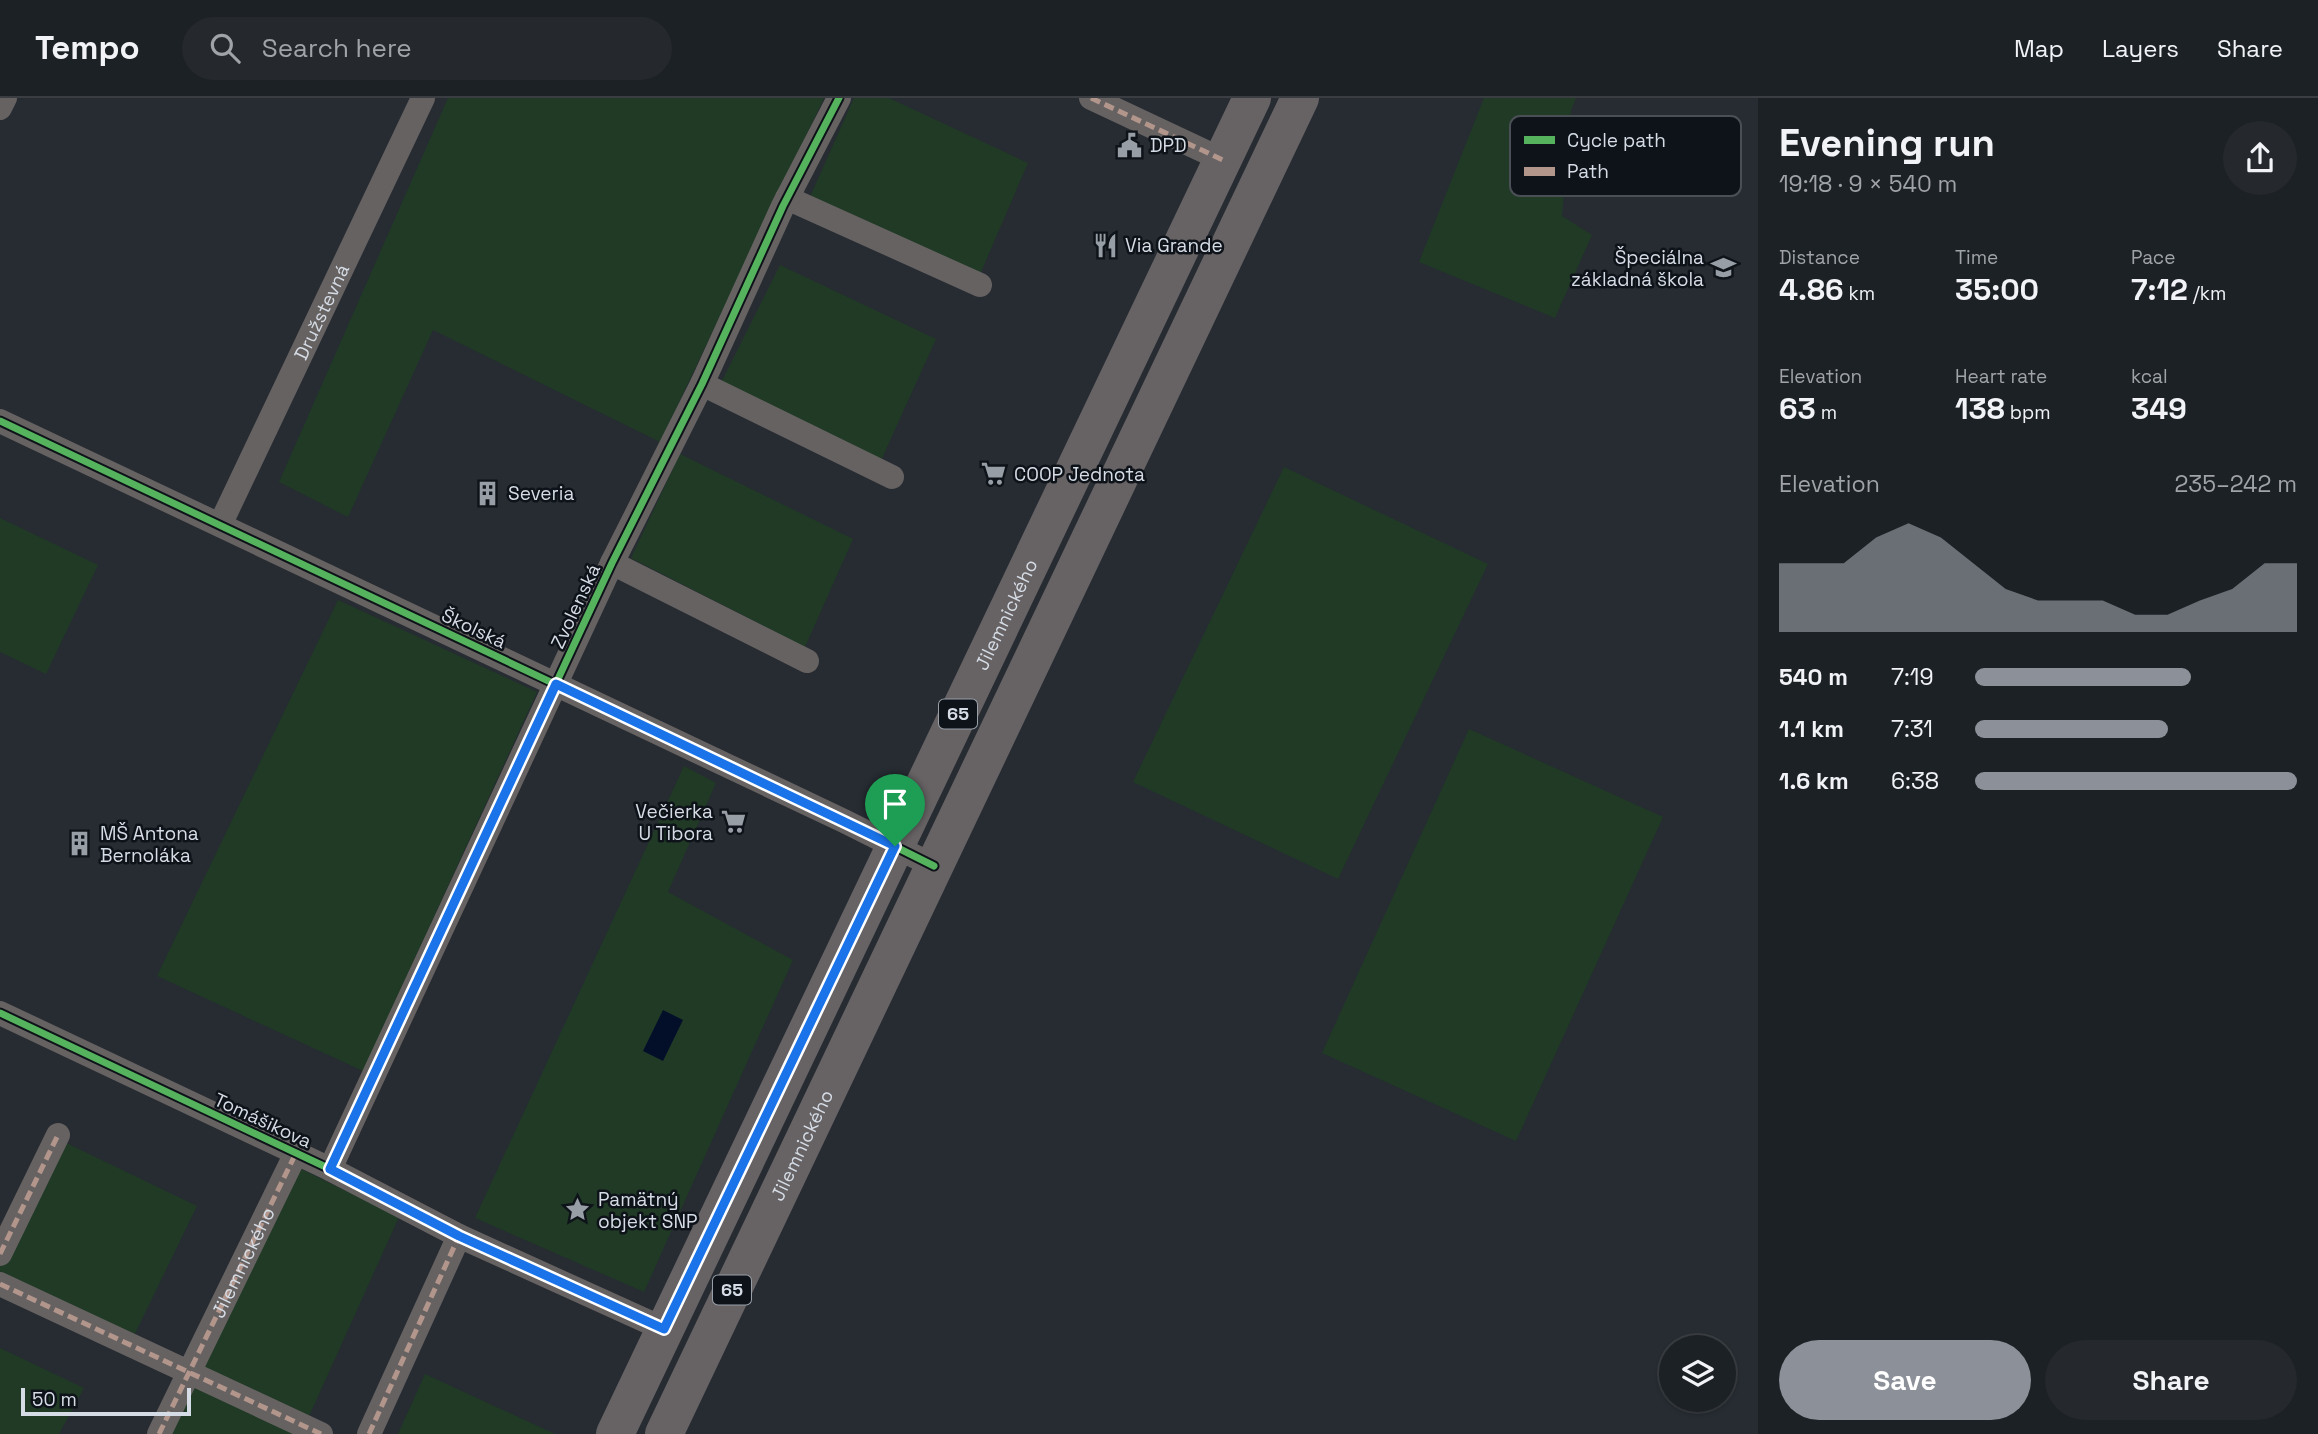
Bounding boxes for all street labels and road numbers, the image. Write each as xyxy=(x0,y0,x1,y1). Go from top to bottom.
street label: Družstevná xyxy=(288,260,355,364)
street label: Jilemnického xyxy=(969,555,1043,674)
street label: Zvolenská xyxy=(545,560,606,653)
street label: Školská xyxy=(437,603,510,654)
road number: 65 xyxy=(939,700,977,728)
street label: Jilemnického xyxy=(765,1086,839,1205)
street label: Tomášikova xyxy=(210,1087,316,1154)
street label: Jilemnického xyxy=(206,1203,281,1322)
road number: 65 xyxy=(713,1275,751,1304)

